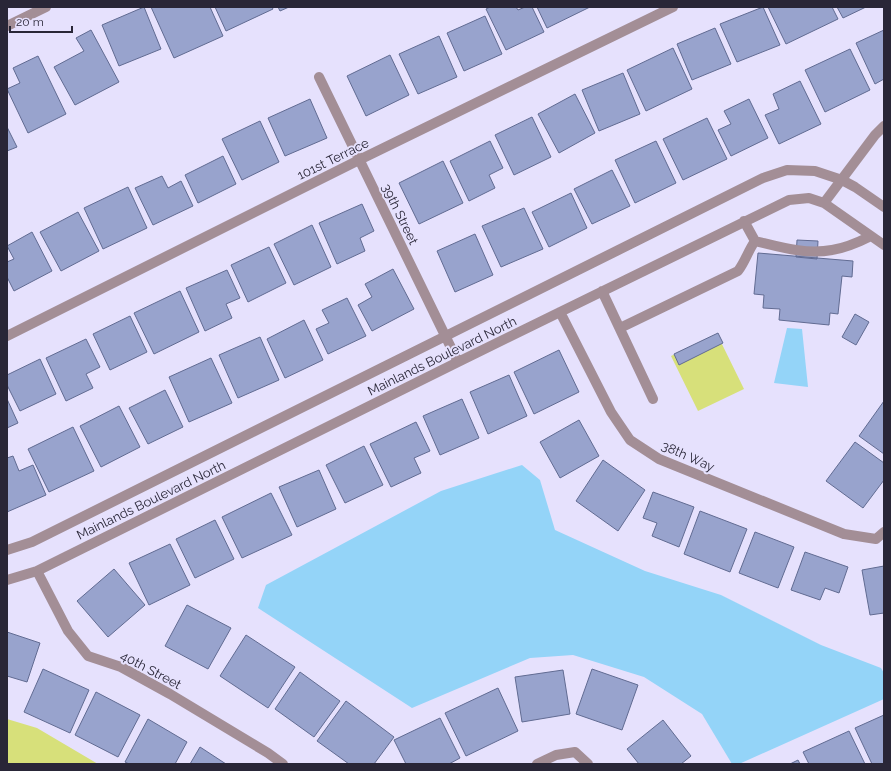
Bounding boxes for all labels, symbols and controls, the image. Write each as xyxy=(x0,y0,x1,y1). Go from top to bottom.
scale bar xyxy=(10,8,72,34)
text: 20 m xyxy=(16,15,44,29)
street label: 101st Terrace xyxy=(295,135,372,183)
street label: 39th Street xyxy=(379,181,421,247)
street label: Mainlands Boulevard North xyxy=(365,313,519,399)
street label: 38th Way xyxy=(659,438,717,474)
street label: Mainlands Boulevard North xyxy=(74,457,228,543)
street label: 40th Street xyxy=(118,648,184,692)

